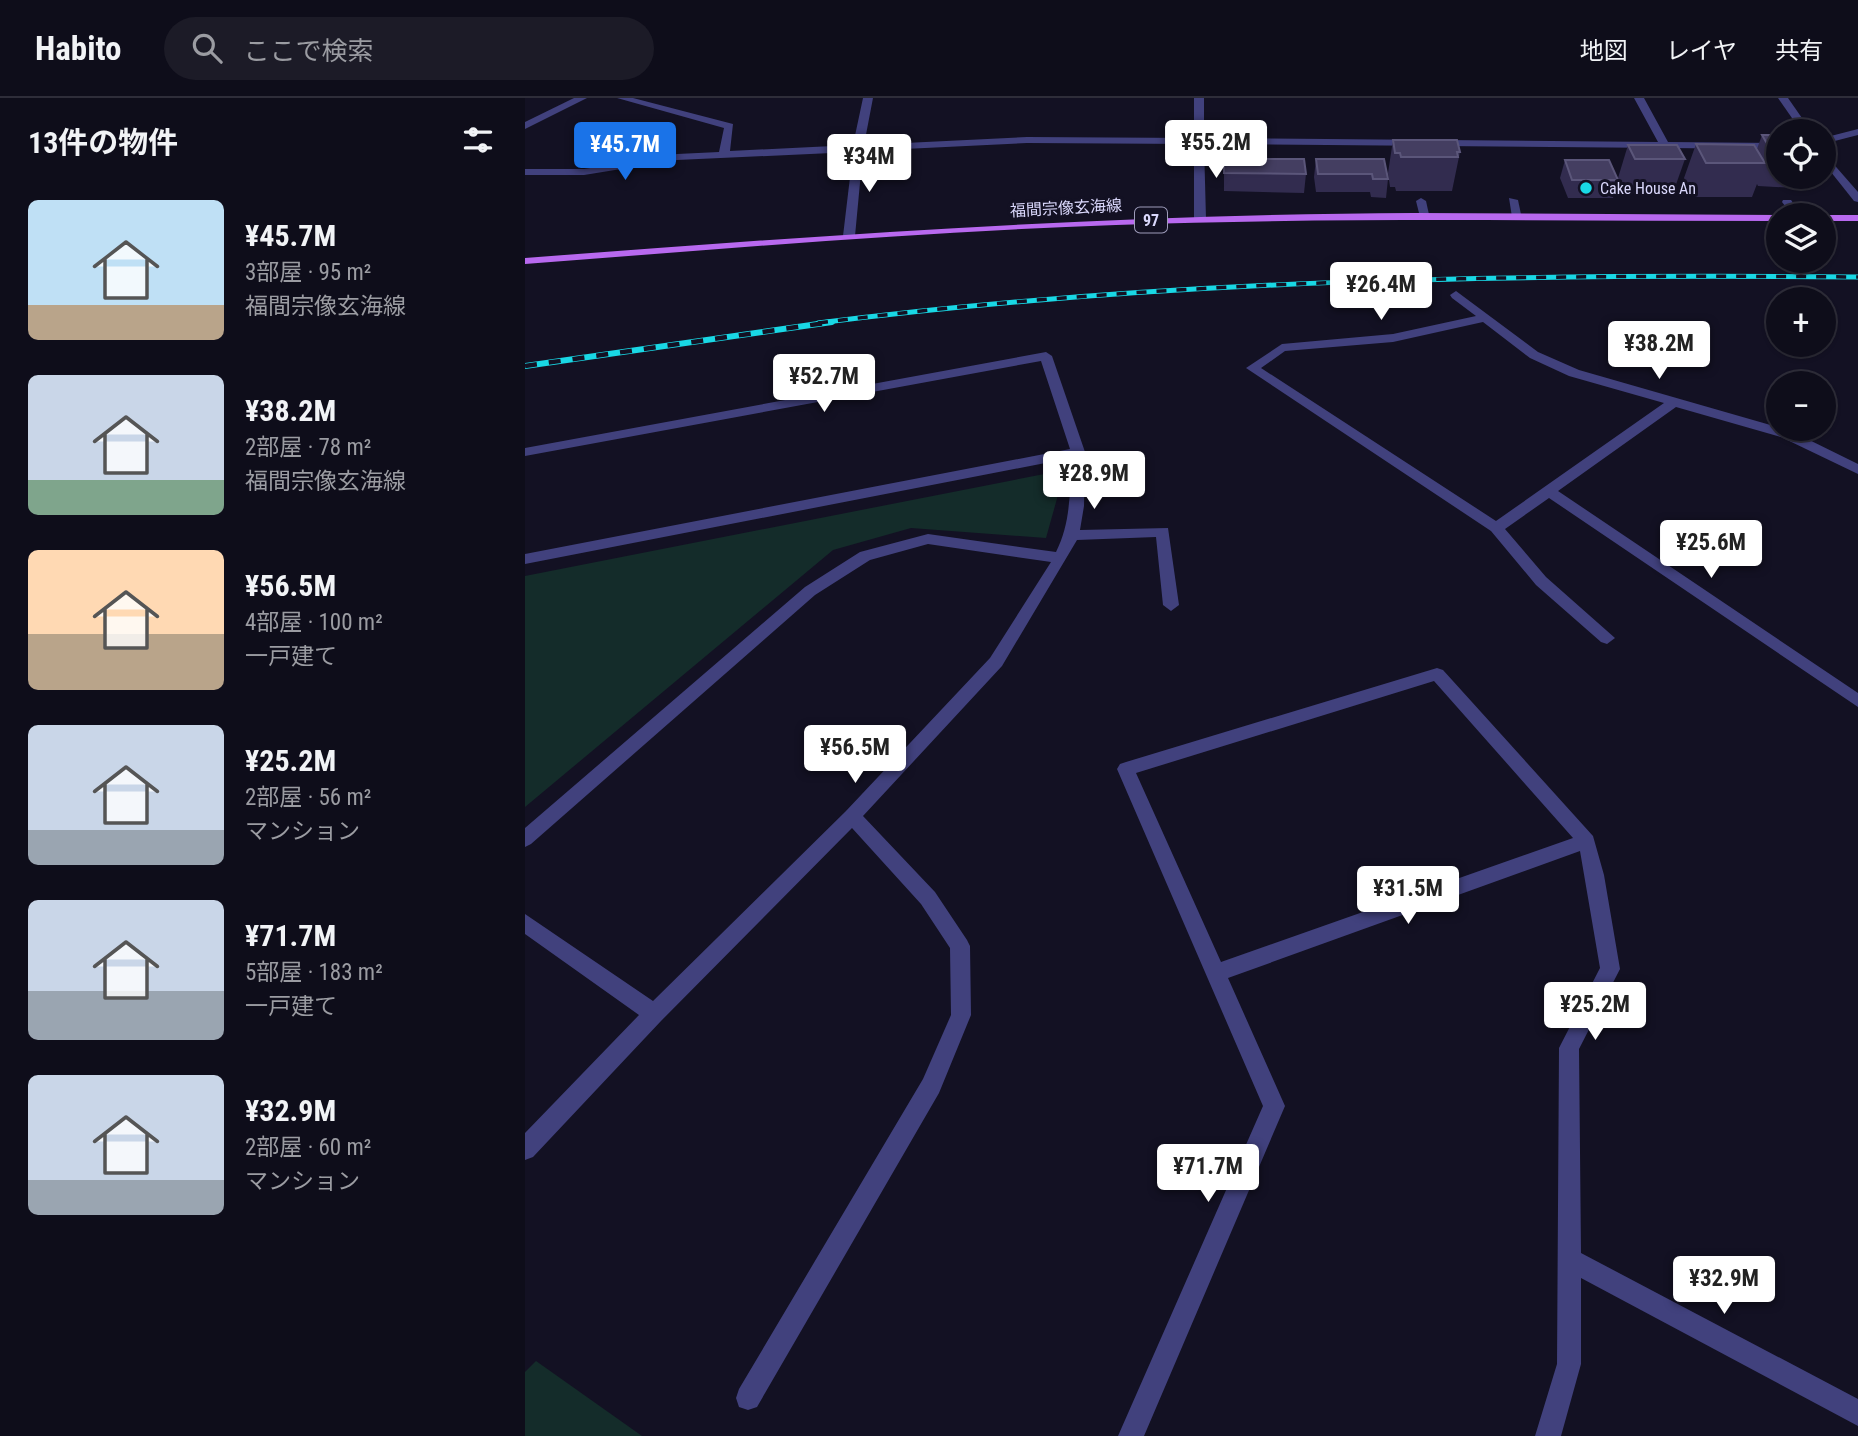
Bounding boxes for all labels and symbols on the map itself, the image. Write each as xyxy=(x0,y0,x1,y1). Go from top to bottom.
pin: ¥55.2M xyxy=(1159,120,1273,180)
pin: ¥45.7M xyxy=(568,122,682,182)
pin: ¥34M xyxy=(828,134,910,194)
place label: Cake House An xyxy=(1600,179,1696,198)
marker: Cake House An xyxy=(1578,180,1594,196)
street label: 福間宗像玄海線 xyxy=(1010,196,1122,220)
road number: 97 xyxy=(1135,208,1167,232)
pin: ¥26.4M xyxy=(1324,262,1438,322)
pin: ¥38.2M xyxy=(1602,322,1716,381)
pin: ¥52.7M xyxy=(767,354,881,414)
pin: ¥28.9M xyxy=(1037,452,1151,511)
pin: ¥25.6M xyxy=(1654,520,1768,580)
pin: ¥56.5M xyxy=(798,726,912,785)
pin: ¥31.5M xyxy=(1351,866,1465,926)
pin: ¥25.2M xyxy=(1538,982,1652,1042)
pin: ¥71.7M xyxy=(1151,1144,1265,1204)
pin: ¥32.9M xyxy=(1667,1256,1781,1316)

